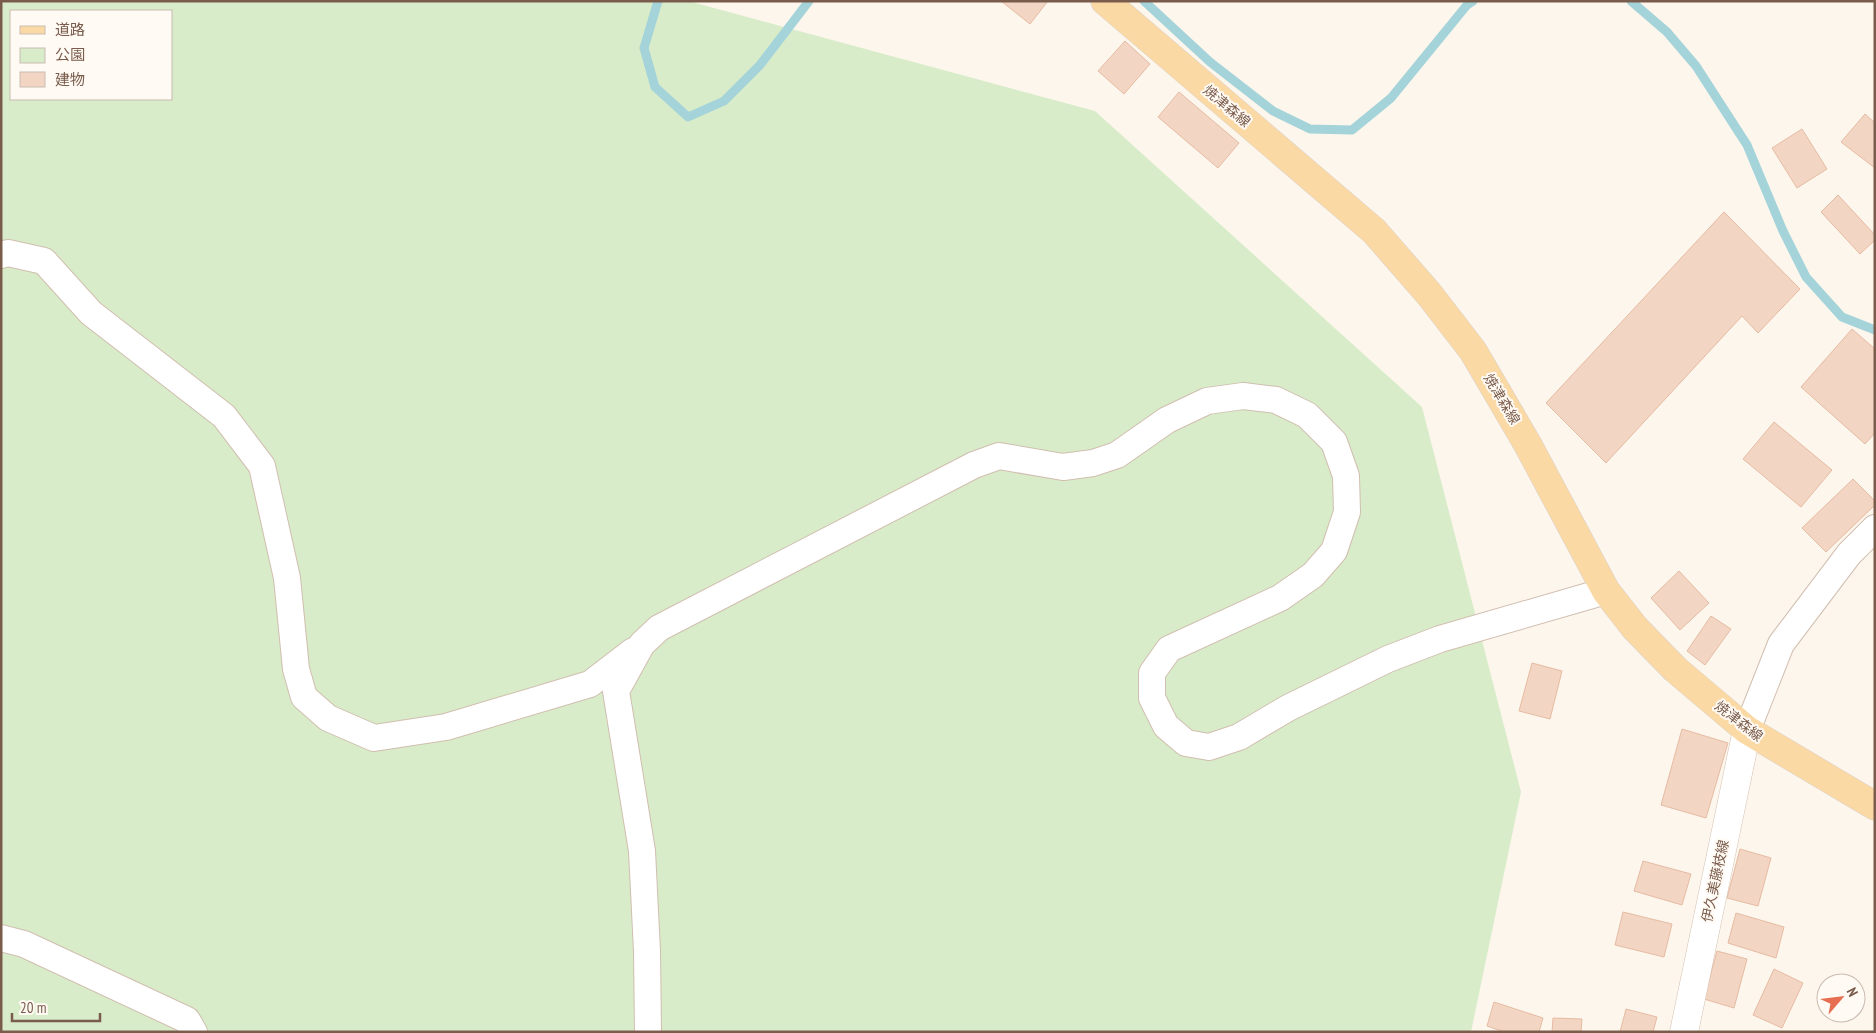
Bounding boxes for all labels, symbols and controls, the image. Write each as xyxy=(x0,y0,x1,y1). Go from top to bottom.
legend xyxy=(10,10,172,100)
text: 道路 xyxy=(55,20,85,39)
text: 公園 xyxy=(55,45,85,64)
text: 建物 xyxy=(55,70,85,89)
street label: 焼津森線 xyxy=(1200,81,1254,131)
street label: 焼津森線 xyxy=(1480,370,1524,428)
street label: 焼津森線 xyxy=(1711,697,1767,745)
street label: 伊久美藤枝線 xyxy=(1697,838,1733,924)
north arrow xyxy=(1816,973,1866,1023)
text: N xyxy=(1843,984,1862,999)
scale bar xyxy=(12,990,100,1022)
text: 20 m xyxy=(20,998,46,1017)

